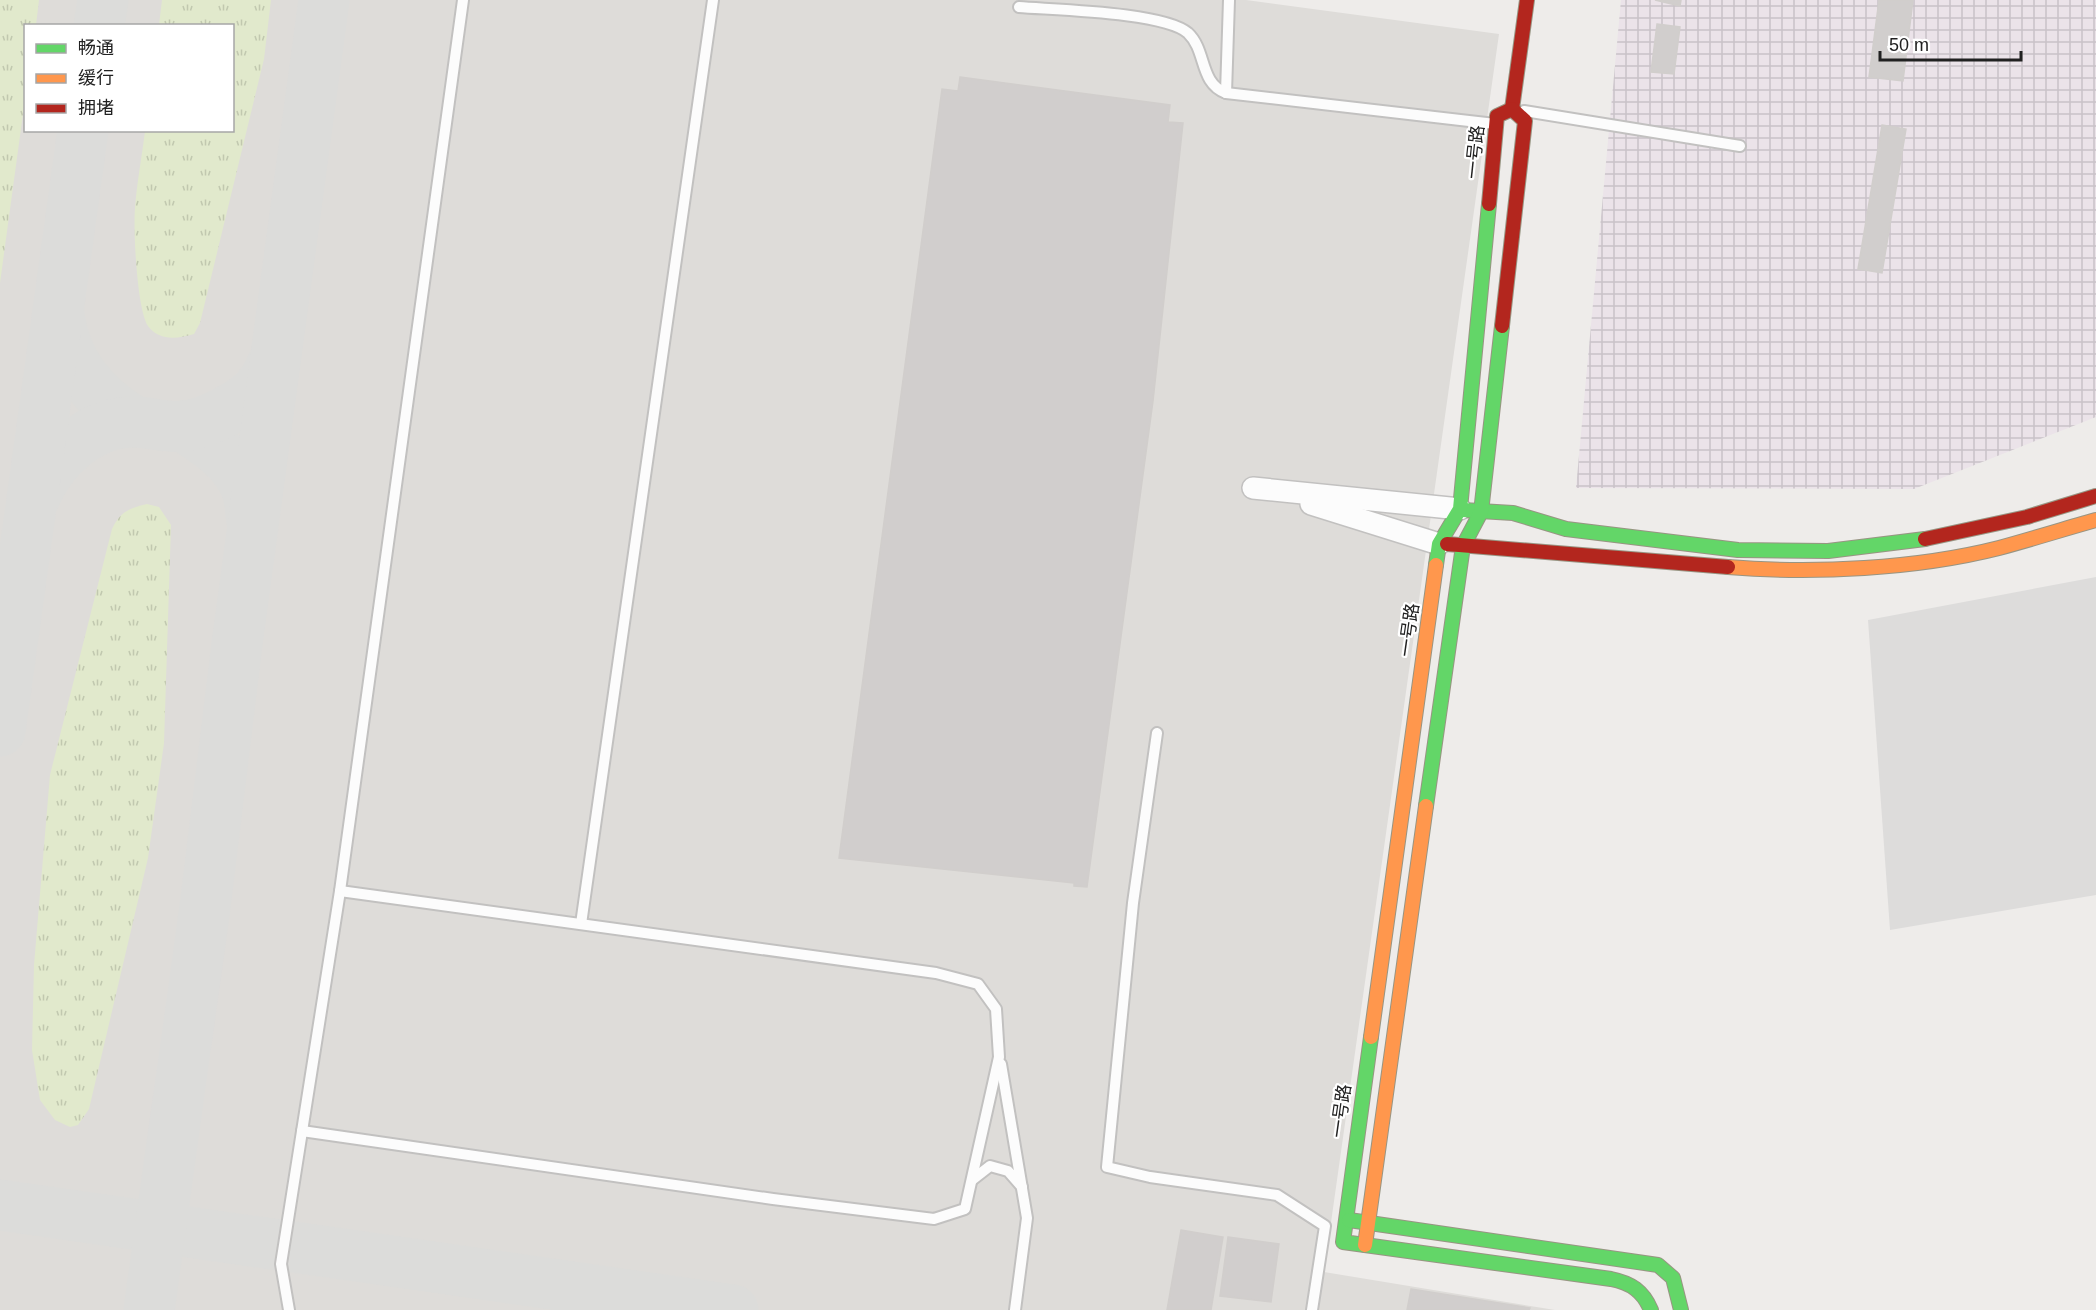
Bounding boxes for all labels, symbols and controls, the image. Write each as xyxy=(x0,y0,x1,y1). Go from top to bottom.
legend xyxy=(24,24,234,132)
scale bar xyxy=(1880,24,2021,62)
text: 50 m xyxy=(1889,35,1929,55)
text: 畅通 xyxy=(78,38,114,58)
text: 缓行 xyxy=(78,68,114,88)
text: 拥堵 xyxy=(78,98,114,118)
street label: 一号路 xyxy=(1462,124,1488,180)
street label: 一号路 xyxy=(1395,602,1423,658)
street label: 一号路 xyxy=(1327,1083,1355,1139)

